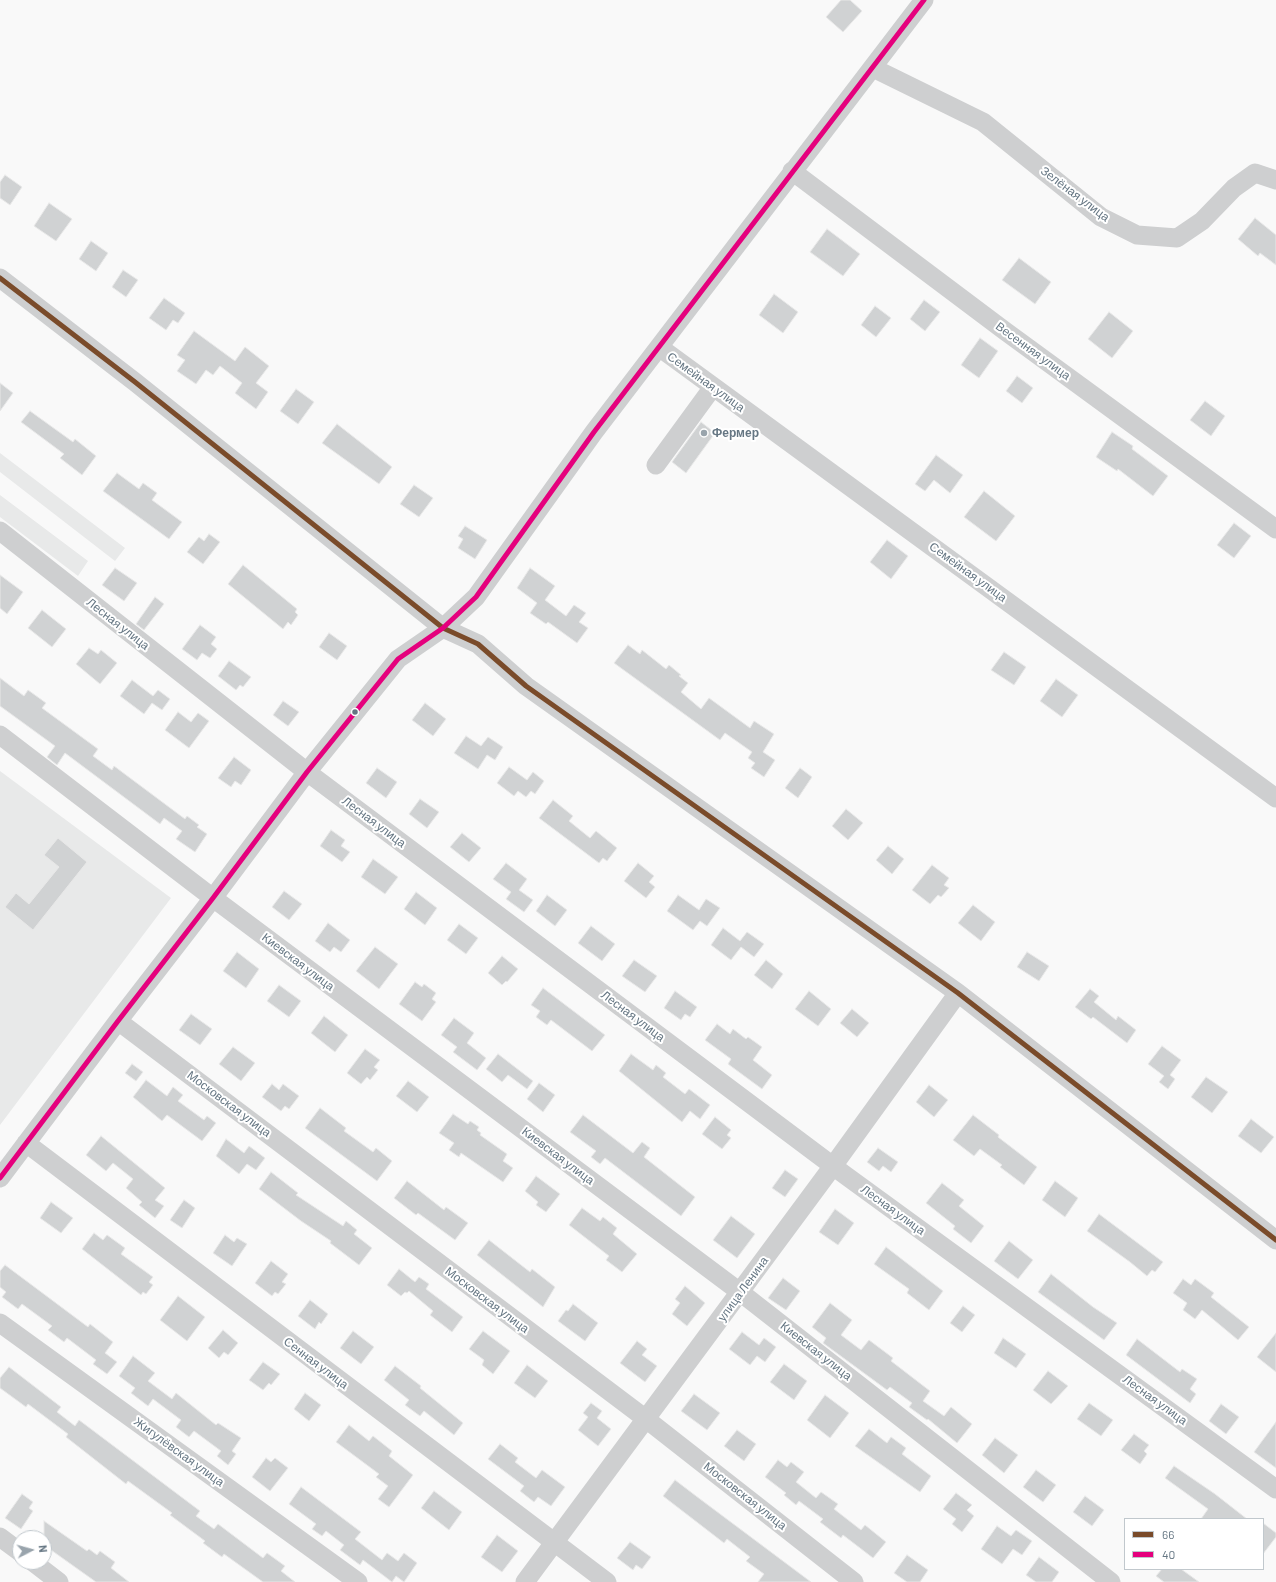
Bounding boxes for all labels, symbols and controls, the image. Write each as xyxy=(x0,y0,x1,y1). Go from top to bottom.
street label: Зелёная улица xyxy=(1038,163,1112,225)
street label: Весенняя улица xyxy=(993,319,1073,383)
street label: Семейная улица xyxy=(664,349,748,415)
place label: Фермер xyxy=(712,426,759,440)
marker: Фермер xyxy=(699,428,709,438)
street label: Семейная улица xyxy=(926,539,1010,605)
street label: Лесная улица xyxy=(84,595,152,653)
unlabelled marker xyxy=(350,707,360,717)
street label: Лесная улица xyxy=(339,793,409,851)
street label: Киевская улица xyxy=(259,930,337,994)
street label: Лесная улица xyxy=(598,987,668,1045)
street label: Московская улица xyxy=(184,1068,274,1140)
street label: Киевская улица xyxy=(519,1124,597,1188)
street label: Лесная улица xyxy=(858,1182,928,1238)
street label: улица Ленина xyxy=(715,1254,771,1324)
street label: Московская улица xyxy=(442,1264,532,1336)
street label: Киевская улица xyxy=(777,1319,855,1383)
street label: Сенная улица xyxy=(281,1334,351,1392)
street label: Лесная улица xyxy=(1120,1372,1190,1428)
street label: Жигулёвская улица xyxy=(131,1414,227,1490)
street label: Московская улица xyxy=(701,1459,789,1533)
legend xyxy=(1124,1518,1264,1570)
text: 66 xyxy=(1162,1527,1174,1541)
north arrow xyxy=(12,1530,52,1570)
text: N xyxy=(37,1544,50,1553)
text: 40 xyxy=(1162,1547,1175,1561)

